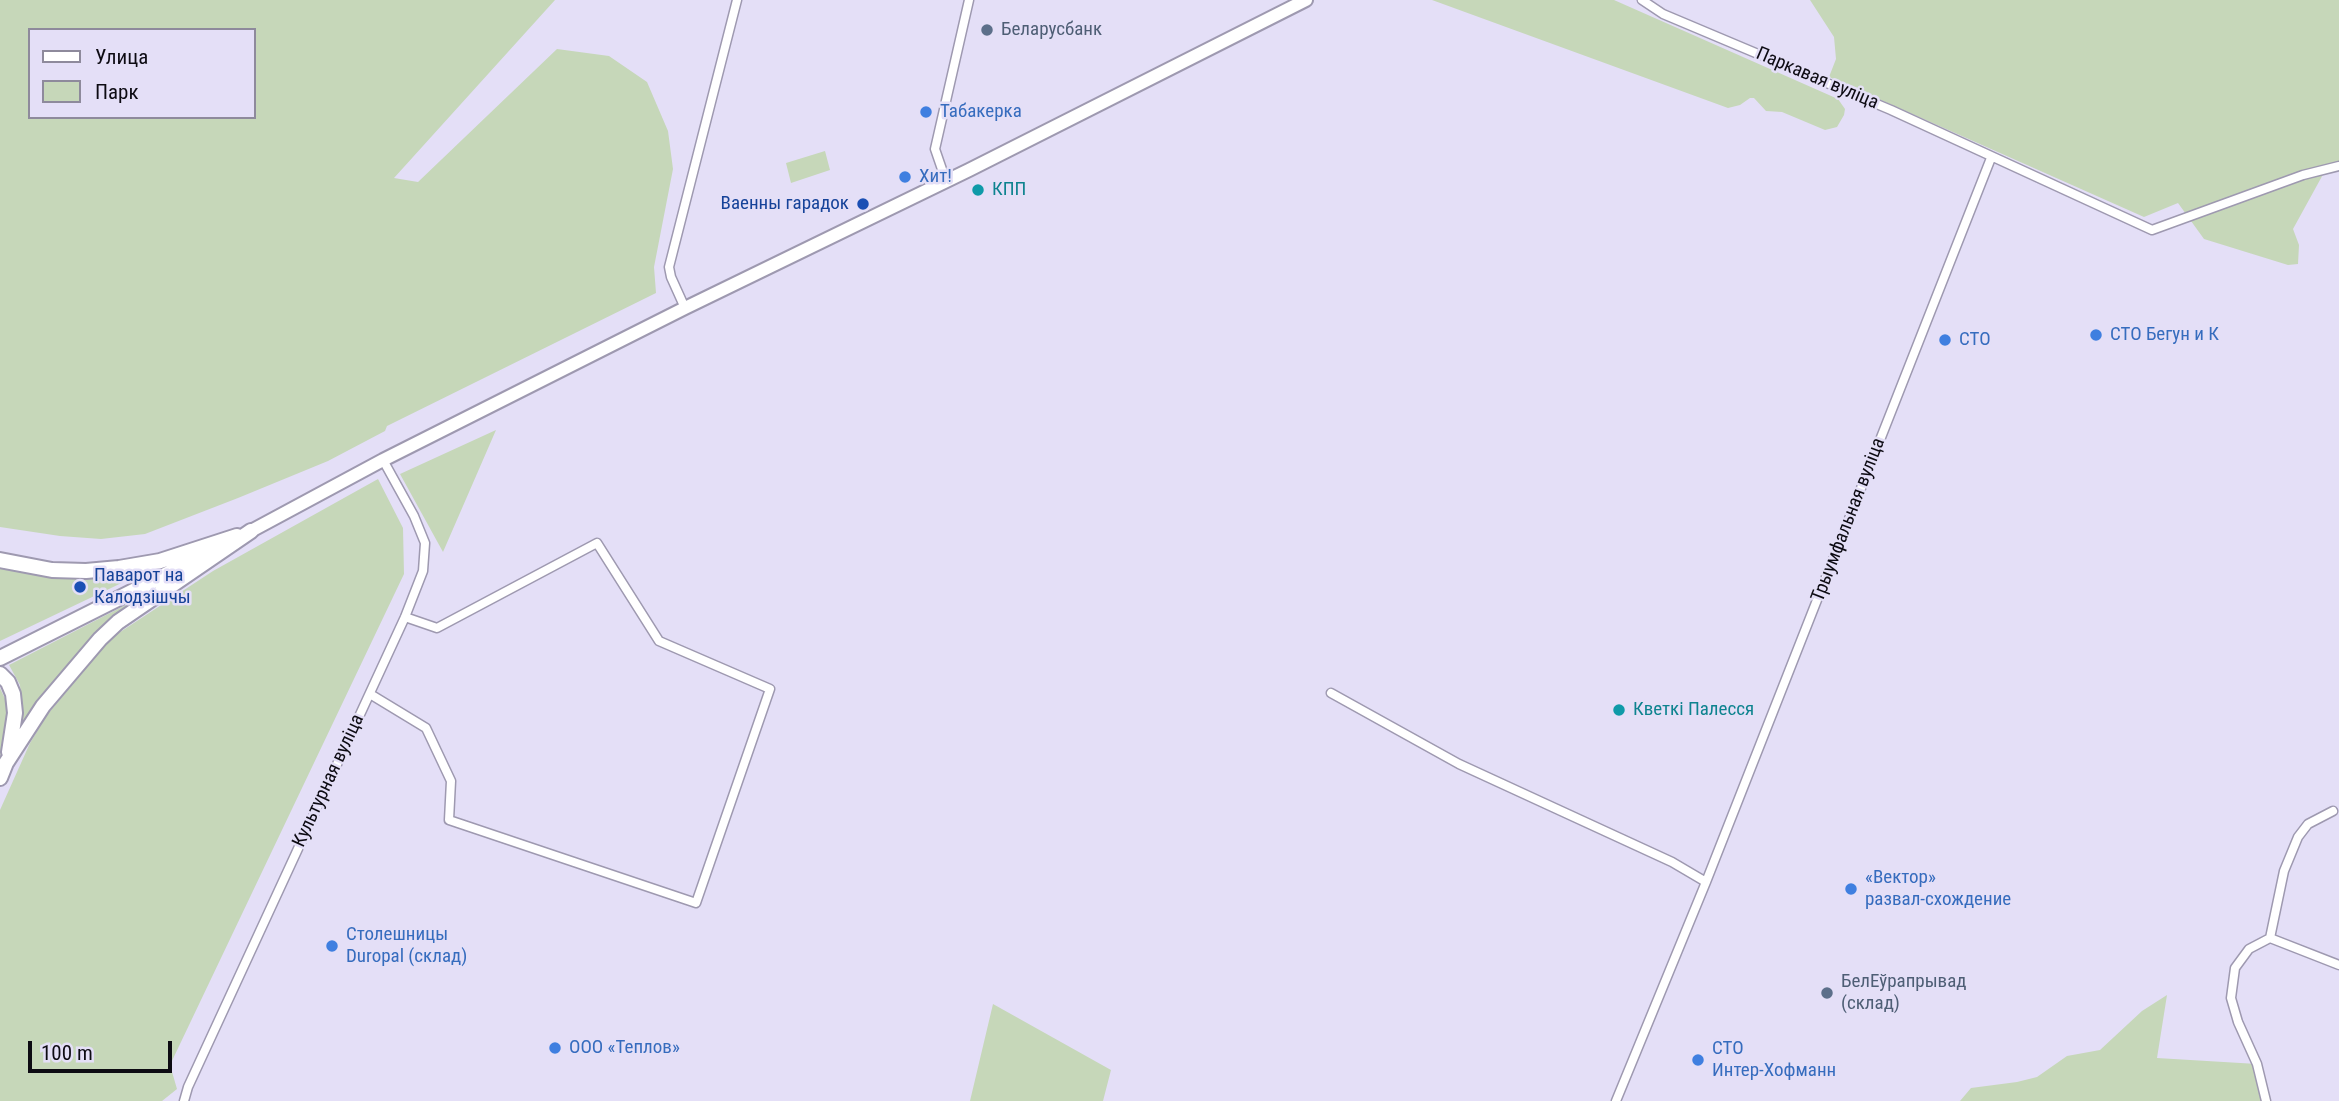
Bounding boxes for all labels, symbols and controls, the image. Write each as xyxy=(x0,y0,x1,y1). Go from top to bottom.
place label: Беларусбанк xyxy=(1001,19,1102,41)
marker: Беларусбанк xyxy=(979,22,995,38)
legend xyxy=(28,28,256,119)
street label: Паркавая вуліца xyxy=(1752,43,1882,115)
text: Улица xyxy=(95,45,148,69)
text: Парк xyxy=(95,80,139,104)
place label: Табакерка xyxy=(940,101,1022,123)
marker: Табакерка xyxy=(918,104,934,120)
place label: Хит! xyxy=(919,166,952,188)
marker: Хит! xyxy=(897,169,913,185)
place label: КПП xyxy=(992,179,1026,201)
marker: КПП xyxy=(970,182,986,198)
place label: Ваенны гарадок xyxy=(721,193,849,215)
marker: Ваенны гарадок xyxy=(855,196,871,212)
place label: СТО Бегун и К xyxy=(2110,324,2219,346)
marker: СТО Бегун и К xyxy=(2088,327,2104,343)
place label: СТО xyxy=(1959,329,1991,351)
marker: СТО xyxy=(1937,332,1953,348)
street label: Трыумфальная вуліца xyxy=(1807,435,1891,605)
place label: Паварот на Калодзішчы xyxy=(94,565,191,609)
marker: Паварот на Калодзішчы xyxy=(72,579,88,595)
place label: Кветкі Палесся xyxy=(1633,699,1754,721)
marker: Кветкі Палесся xyxy=(1611,702,1627,718)
street label: Культурная вуліца xyxy=(288,711,370,851)
place label: «Вектор» развал-схождение xyxy=(1865,867,2011,911)
marker: «Вектор» развал-схождение xyxy=(1843,881,1859,897)
place label: Столешницы Duropal (склад) xyxy=(346,924,467,968)
marker: Столешницы Duropal (склад) xyxy=(324,938,340,954)
place label: БелЕўрапрывад (склад) xyxy=(1841,971,1966,1015)
marker: БелЕўрапрывад (склад) xyxy=(1819,985,1835,1001)
scale bar xyxy=(32,1028,175,1072)
place label: ООО «Теплов» xyxy=(569,1037,680,1059)
place label: СТО Интер-Хофманн xyxy=(1712,1038,1836,1082)
marker: ООО «Теплов» xyxy=(547,1040,563,1056)
text: 100 m xyxy=(41,1041,93,1065)
marker: СТО Интер-Хофманн xyxy=(1690,1052,1706,1068)

